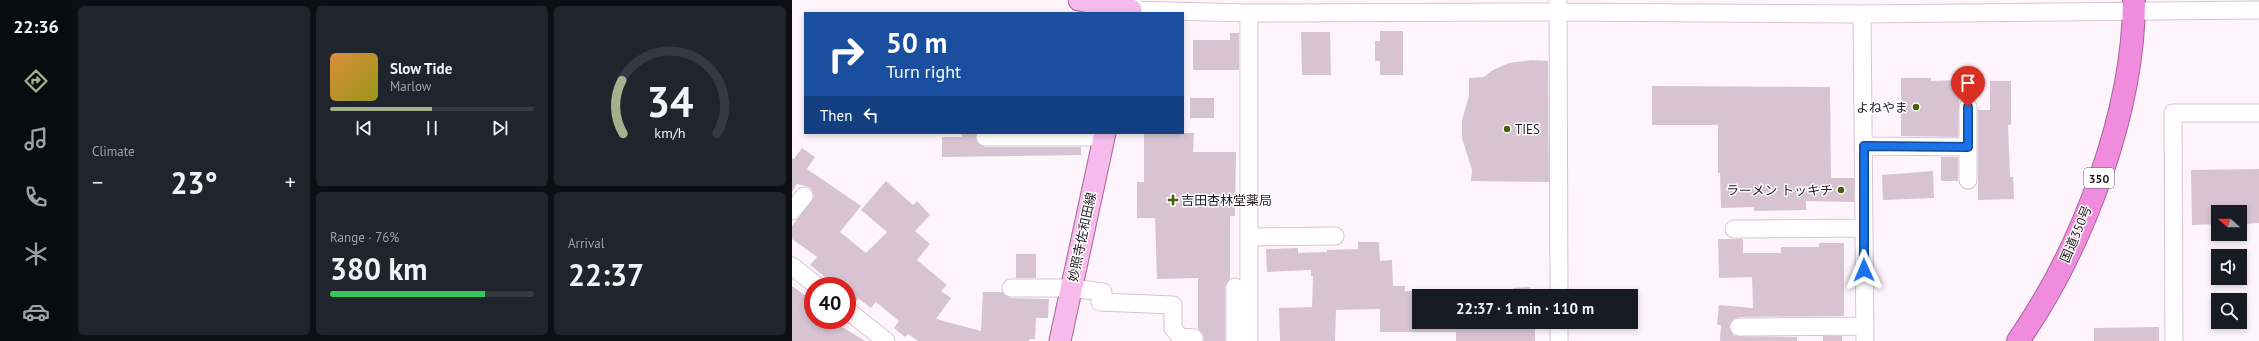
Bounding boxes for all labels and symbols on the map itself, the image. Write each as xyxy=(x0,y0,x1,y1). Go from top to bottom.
pin xyxy=(1951,66,1985,107)
place label: よねやま xyxy=(1856,99,1908,116)
marker: よねやま xyxy=(1911,102,1921,112)
place label: TIES xyxy=(1515,121,1540,138)
marker: TIES xyxy=(1502,124,1512,134)
road number: 350 xyxy=(2084,168,2114,188)
place label: ラーメン トッキチ xyxy=(1726,182,1833,199)
marker: ラーメン トッキチ xyxy=(1836,185,1846,195)
street label: 妙照寺佐和田線 xyxy=(1064,191,1100,283)
place label: 吉田杏林堂薬局 xyxy=(1181,192,1272,209)
marker: 吉田杏林堂薬局 xyxy=(1168,195,1178,205)
street label: 国道350号 xyxy=(2056,203,2096,265)
north arrow xyxy=(2211,205,2247,241)
position arrow xyxy=(1843,249,1885,291)
speed limit sign: 40 xyxy=(804,277,856,329)

